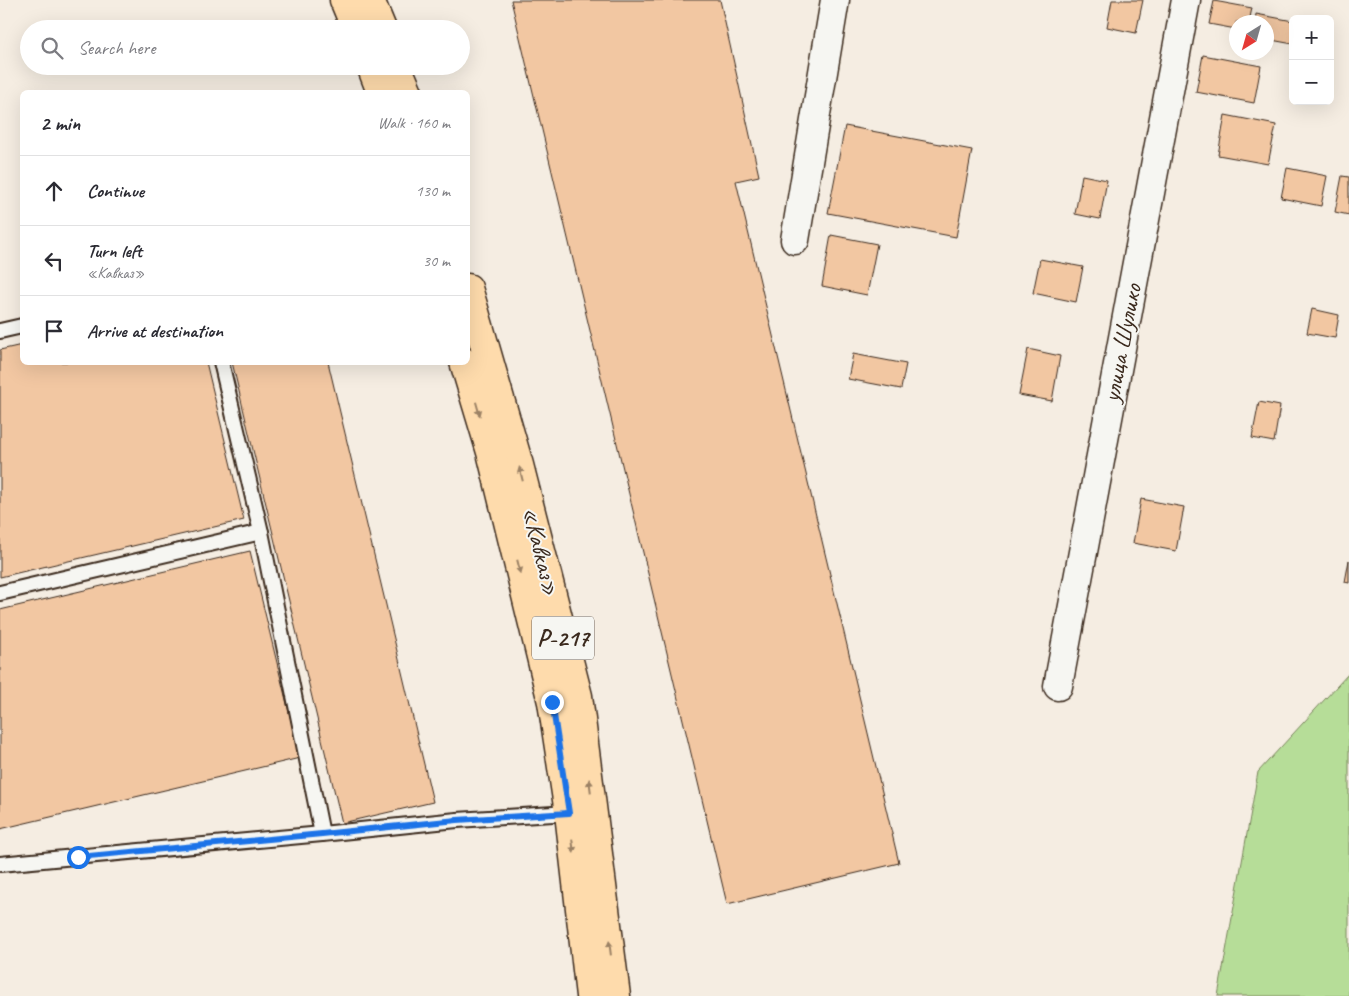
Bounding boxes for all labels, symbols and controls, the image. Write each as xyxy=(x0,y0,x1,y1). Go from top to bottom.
north arrow xyxy=(1229,15,1274,60)
map controls xyxy=(1289,15,1334,105)
button: + xyxy=(1289,15,1334,60)
search box xyxy=(20,20,470,75)
icon: search xyxy=(38,34,66,62)
text: Search here xyxy=(78,36,155,60)
button: − xyxy=(1289,60,1334,105)
text: 2 min xyxy=(40,110,80,136)
text: Walk · 160 m xyxy=(378,113,450,133)
icon: ahead xyxy=(40,177,68,205)
text: Continue xyxy=(87,179,144,203)
text: 130 m xyxy=(416,181,450,201)
text: Turn left xyxy=(87,239,142,263)
icon: left xyxy=(40,247,68,275)
text: 30 m xyxy=(423,251,450,271)
text: «Кавказ» xyxy=(87,263,145,283)
street label: улица Шулико xyxy=(1094,280,1149,407)
icon: arrive xyxy=(40,317,68,345)
text: Arrive at destination xyxy=(87,319,223,343)
one-way arrow xyxy=(474,402,482,417)
one-way arrow xyxy=(517,467,525,482)
street label: «Кавказ» xyxy=(515,503,567,599)
one-way arrow xyxy=(515,559,523,574)
road number: Р-217 xyxy=(532,616,594,660)
route end xyxy=(541,691,564,714)
one-way arrow xyxy=(586,778,594,794)
one-way arrow xyxy=(569,838,577,854)
route start xyxy=(67,846,90,869)
one-way arrow xyxy=(606,939,614,955)

